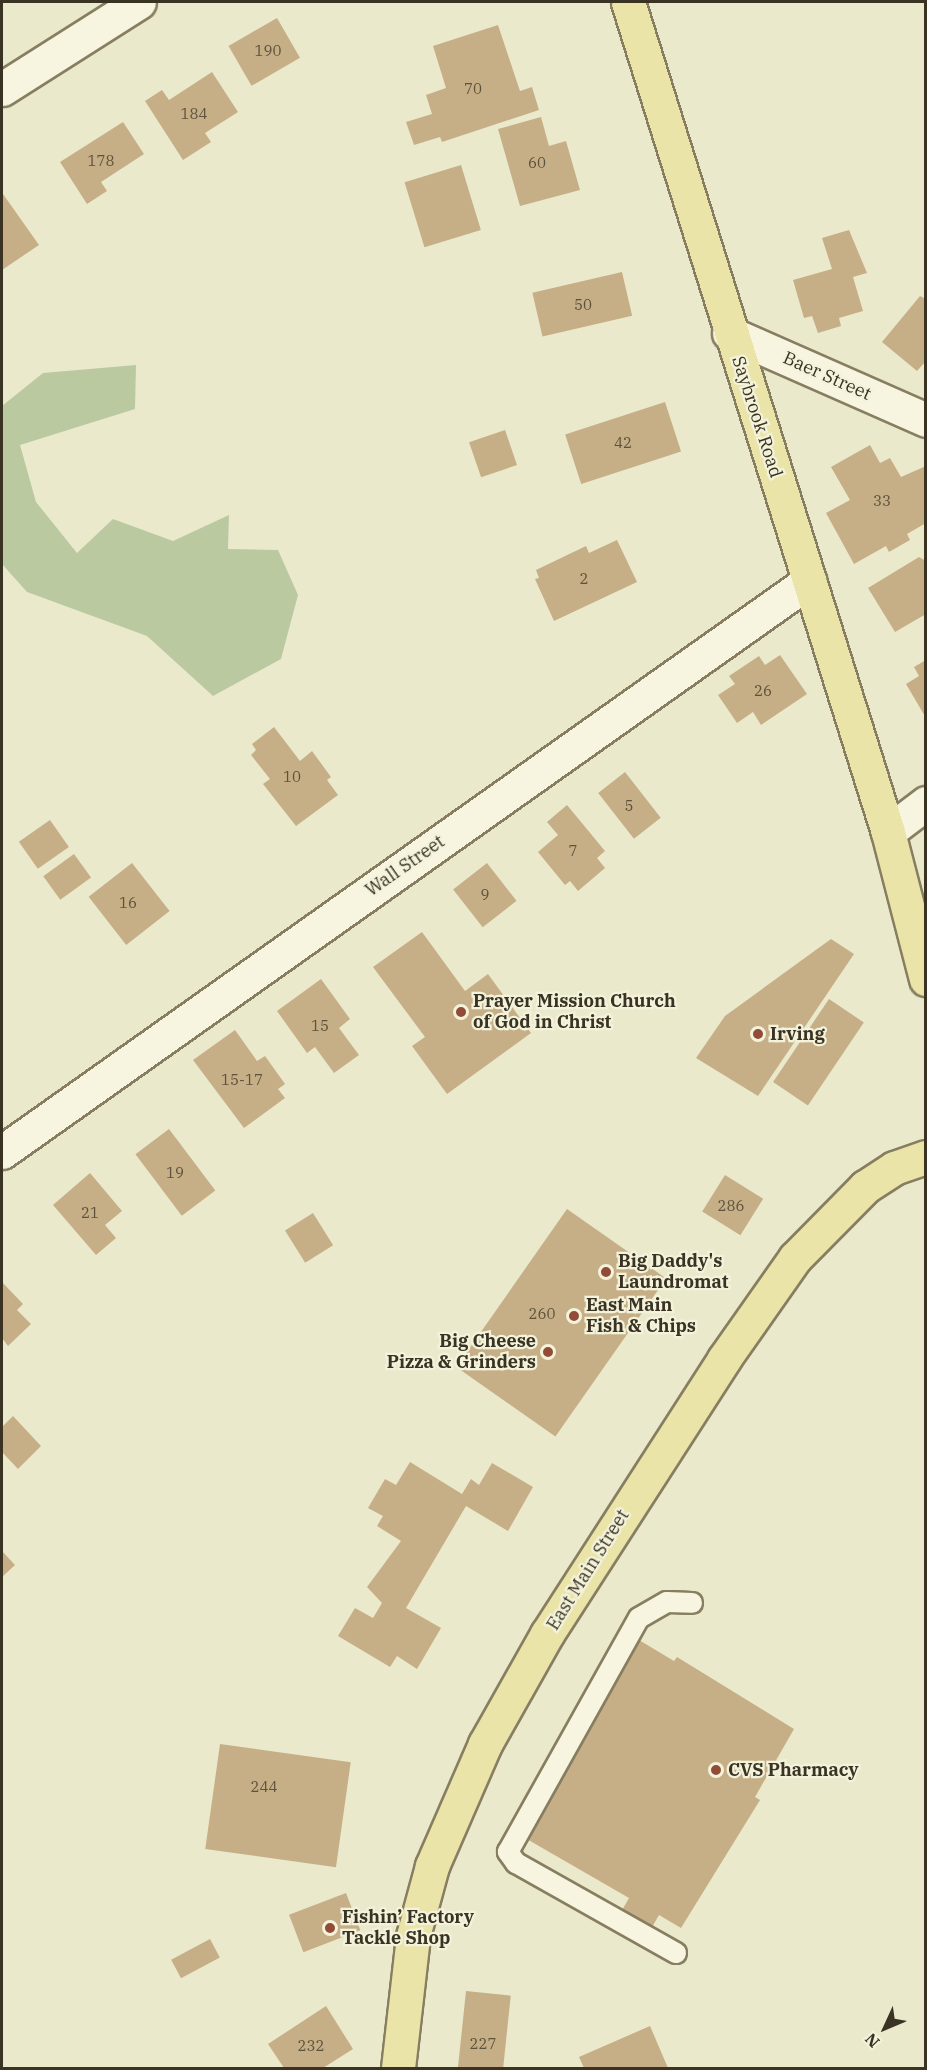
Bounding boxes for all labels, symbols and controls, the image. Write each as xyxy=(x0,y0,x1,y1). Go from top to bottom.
house number: 190 xyxy=(255,42,281,60)
house number: 70 xyxy=(464,80,482,98)
house number: 184 xyxy=(181,105,207,123)
house number: 178 xyxy=(88,152,114,170)
house number: 60 xyxy=(528,154,546,172)
house number: 50 xyxy=(574,296,592,314)
street label: Baer Street xyxy=(780,347,874,405)
street label: Saybrook Road xyxy=(727,353,787,481)
house number: 42 xyxy=(614,434,632,452)
house number: 33 xyxy=(873,492,891,510)
house number: 2 xyxy=(580,570,588,588)
house number: 26 xyxy=(754,682,772,700)
house number: 10 xyxy=(283,768,301,786)
house number: 5 xyxy=(625,797,633,815)
street label: Wall Street xyxy=(361,831,449,901)
house number: 7 xyxy=(569,842,577,860)
house number: 9 xyxy=(481,886,489,904)
house number: 16 xyxy=(119,894,137,912)
place label: Prayer Mission Church of God in Christ xyxy=(473,991,676,1034)
marker: Prayer Mission Church of God in Christ xyxy=(454,1005,468,1019)
house number: 15 xyxy=(311,1017,329,1035)
place label: Irving xyxy=(770,1023,825,1045)
marker: Irving xyxy=(751,1027,765,1041)
house number: 15-17 xyxy=(221,1071,263,1089)
house number: 19 xyxy=(166,1164,184,1182)
house number: 286 xyxy=(718,1197,744,1215)
house number: 21 xyxy=(81,1204,99,1222)
place label: Big Daddy's Laundromat xyxy=(618,1251,728,1294)
marker: Big Daddy's Laundromat xyxy=(599,1265,613,1279)
place label: East Main Fish & Chips xyxy=(586,1295,696,1338)
house number: 260 xyxy=(529,1305,555,1323)
marker: East Main Fish & Chips xyxy=(567,1309,581,1323)
place label: Big Cheese Pizza & Grinders xyxy=(387,1331,536,1374)
marker: Big Cheese Pizza & Grinders xyxy=(541,1345,555,1359)
street label: East Main Street xyxy=(542,1506,634,1634)
place label: CVS Pharmacy xyxy=(728,1759,859,1781)
marker: CVS Pharmacy xyxy=(709,1763,723,1777)
house number: 244 xyxy=(251,1778,277,1796)
place label: Fishin’ Factory Tackle Shop xyxy=(342,1907,474,1950)
marker: Fishin’ Factory Tackle Shop xyxy=(323,1921,337,1935)
north arrow xyxy=(855,1998,915,2058)
text: N xyxy=(860,2029,884,2052)
house number: 227 xyxy=(470,2035,496,2053)
house number: 232 xyxy=(298,2037,324,2055)

